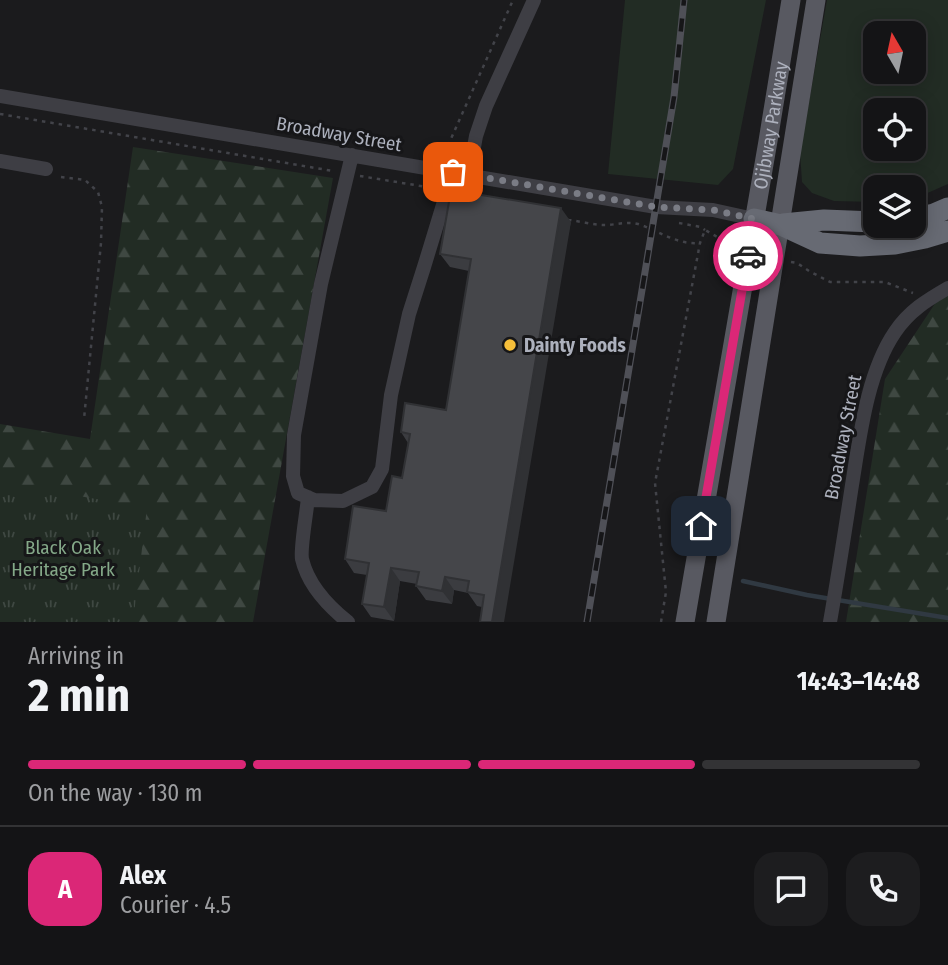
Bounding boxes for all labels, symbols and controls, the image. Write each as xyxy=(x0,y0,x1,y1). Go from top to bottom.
north arrow xyxy=(863,21,926,84)
map controls xyxy=(863,21,926,238)
street label: Ojibway Parkway xyxy=(748,59,792,191)
button: locate xyxy=(863,98,926,161)
street label: Broadway Street xyxy=(275,112,404,156)
pin xyxy=(423,142,483,202)
icon: bag xyxy=(434,153,472,191)
button: layers xyxy=(863,175,926,238)
courier xyxy=(713,221,783,291)
icon: car xyxy=(729,237,767,275)
place label: Dainty Foods xyxy=(524,334,626,357)
marker: Dainty Foods xyxy=(502,337,518,353)
street label: Broadway Street xyxy=(820,372,867,501)
pin xyxy=(671,496,731,556)
icon: home xyxy=(682,507,720,545)
park label: Black Oak Heritage Park xyxy=(11,536,115,581)
text: Arriving in xyxy=(28,642,124,670)
text: 14:43–14:48 xyxy=(797,666,920,697)
text: 2 min xyxy=(28,668,130,723)
text: On the way · 130 m xyxy=(28,779,202,807)
button: chat xyxy=(754,852,828,926)
button: phone xyxy=(846,852,920,926)
text: Alex xyxy=(120,860,166,891)
text: A xyxy=(58,874,72,905)
text: Courier · 4.5 xyxy=(120,891,231,919)

